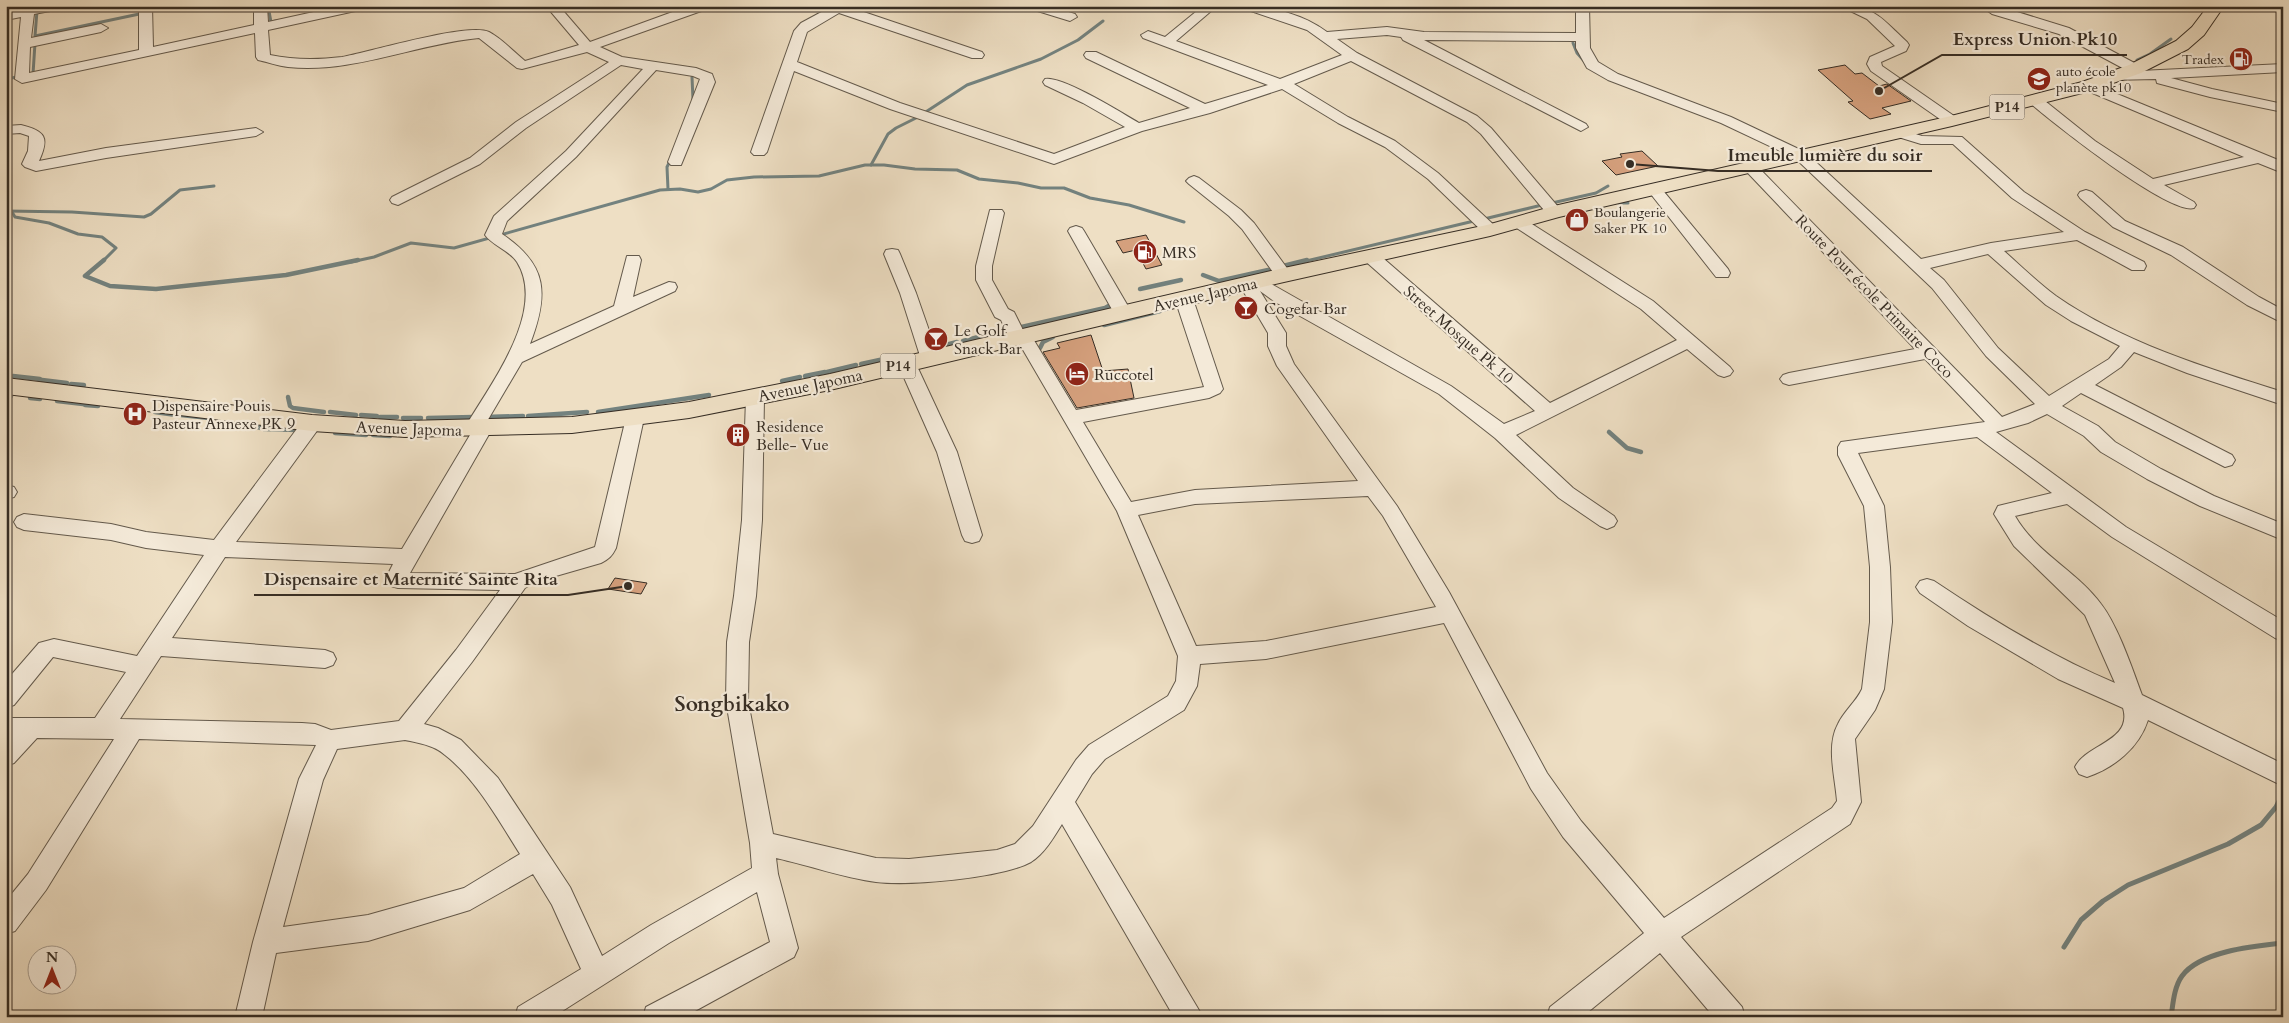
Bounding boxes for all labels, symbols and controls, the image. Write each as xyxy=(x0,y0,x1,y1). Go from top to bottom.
callout: Express Union Pk10 xyxy=(1942,22,2127,55)
text: Express Union Pk10 xyxy=(1953,27,2117,52)
fuel station icon: Tradex xyxy=(2228,46,2254,72)
place label: Tradex xyxy=(2182,50,2224,69)
place label: auto école planète pk10 xyxy=(2056,62,2131,97)
school or university icon: auto école planète pk10 xyxy=(2026,66,2052,92)
road number: P14 xyxy=(1990,94,2024,120)
callout: Imeuble lumière du soir xyxy=(1718,138,1932,171)
text: Imeuble lumière du soir xyxy=(1728,143,1923,168)
place label: Boulangerie Saker PK 10 xyxy=(1594,203,1667,238)
shop icon: Boulangerie Saker PK 10 xyxy=(1564,207,1590,233)
street label: Route Pour école Primaire Coco xyxy=(1790,210,1959,384)
fuel station icon: MRS xyxy=(1132,239,1158,265)
place label: MRS xyxy=(1162,242,1196,264)
street label: Avenue Japoma xyxy=(1151,272,1259,318)
street label: Street Mosque Pk 10 xyxy=(1398,281,1518,389)
bar icon: Cogefar Bar xyxy=(1233,295,1259,321)
place label: Cogefar Bar xyxy=(1264,298,1347,320)
place label: Le Golf Snack Bar xyxy=(954,320,1022,360)
bar icon: Le Golf Snack Bar xyxy=(923,326,949,352)
road number: P14 xyxy=(880,354,916,378)
hotel icon: Ruccotel xyxy=(1064,361,1090,387)
street label: Avenue Japoma xyxy=(756,364,864,408)
place label: Ruccotel xyxy=(1094,364,1154,386)
place label: Dispensaire Pouis Pasteur Annexe PK 9 xyxy=(152,395,295,435)
hospital icon: Dispensaire Pouis Pasteur Annexe PK 9 xyxy=(122,401,148,427)
street label: Avenue Japoma xyxy=(356,416,462,442)
place label: Residence Belle- Vue xyxy=(756,416,829,456)
building icon: Residence Belle- Vue xyxy=(725,422,751,448)
callout: Dispensaire et Maternité Sainte Rita xyxy=(254,562,568,595)
text: Dispensaire et Maternité Sainte Rita xyxy=(264,567,558,592)
district label: Songbikako xyxy=(675,690,789,719)
north arrow xyxy=(28,946,78,996)
text: N xyxy=(46,948,58,967)

